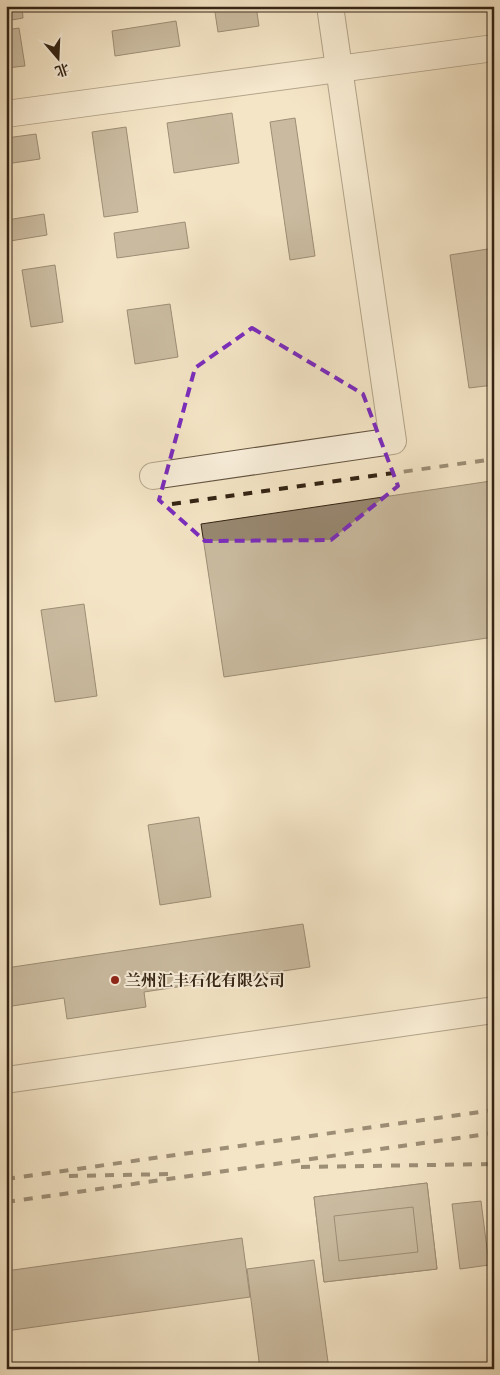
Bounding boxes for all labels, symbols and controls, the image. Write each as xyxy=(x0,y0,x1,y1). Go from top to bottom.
north arrow xyxy=(32,32,82,82)
text: 北 xyxy=(52,59,72,82)
place label: 兰州汇丰石化有限公司 xyxy=(125,968,285,992)
marker: 兰州汇丰石化有限公司 xyxy=(109,974,121,986)

